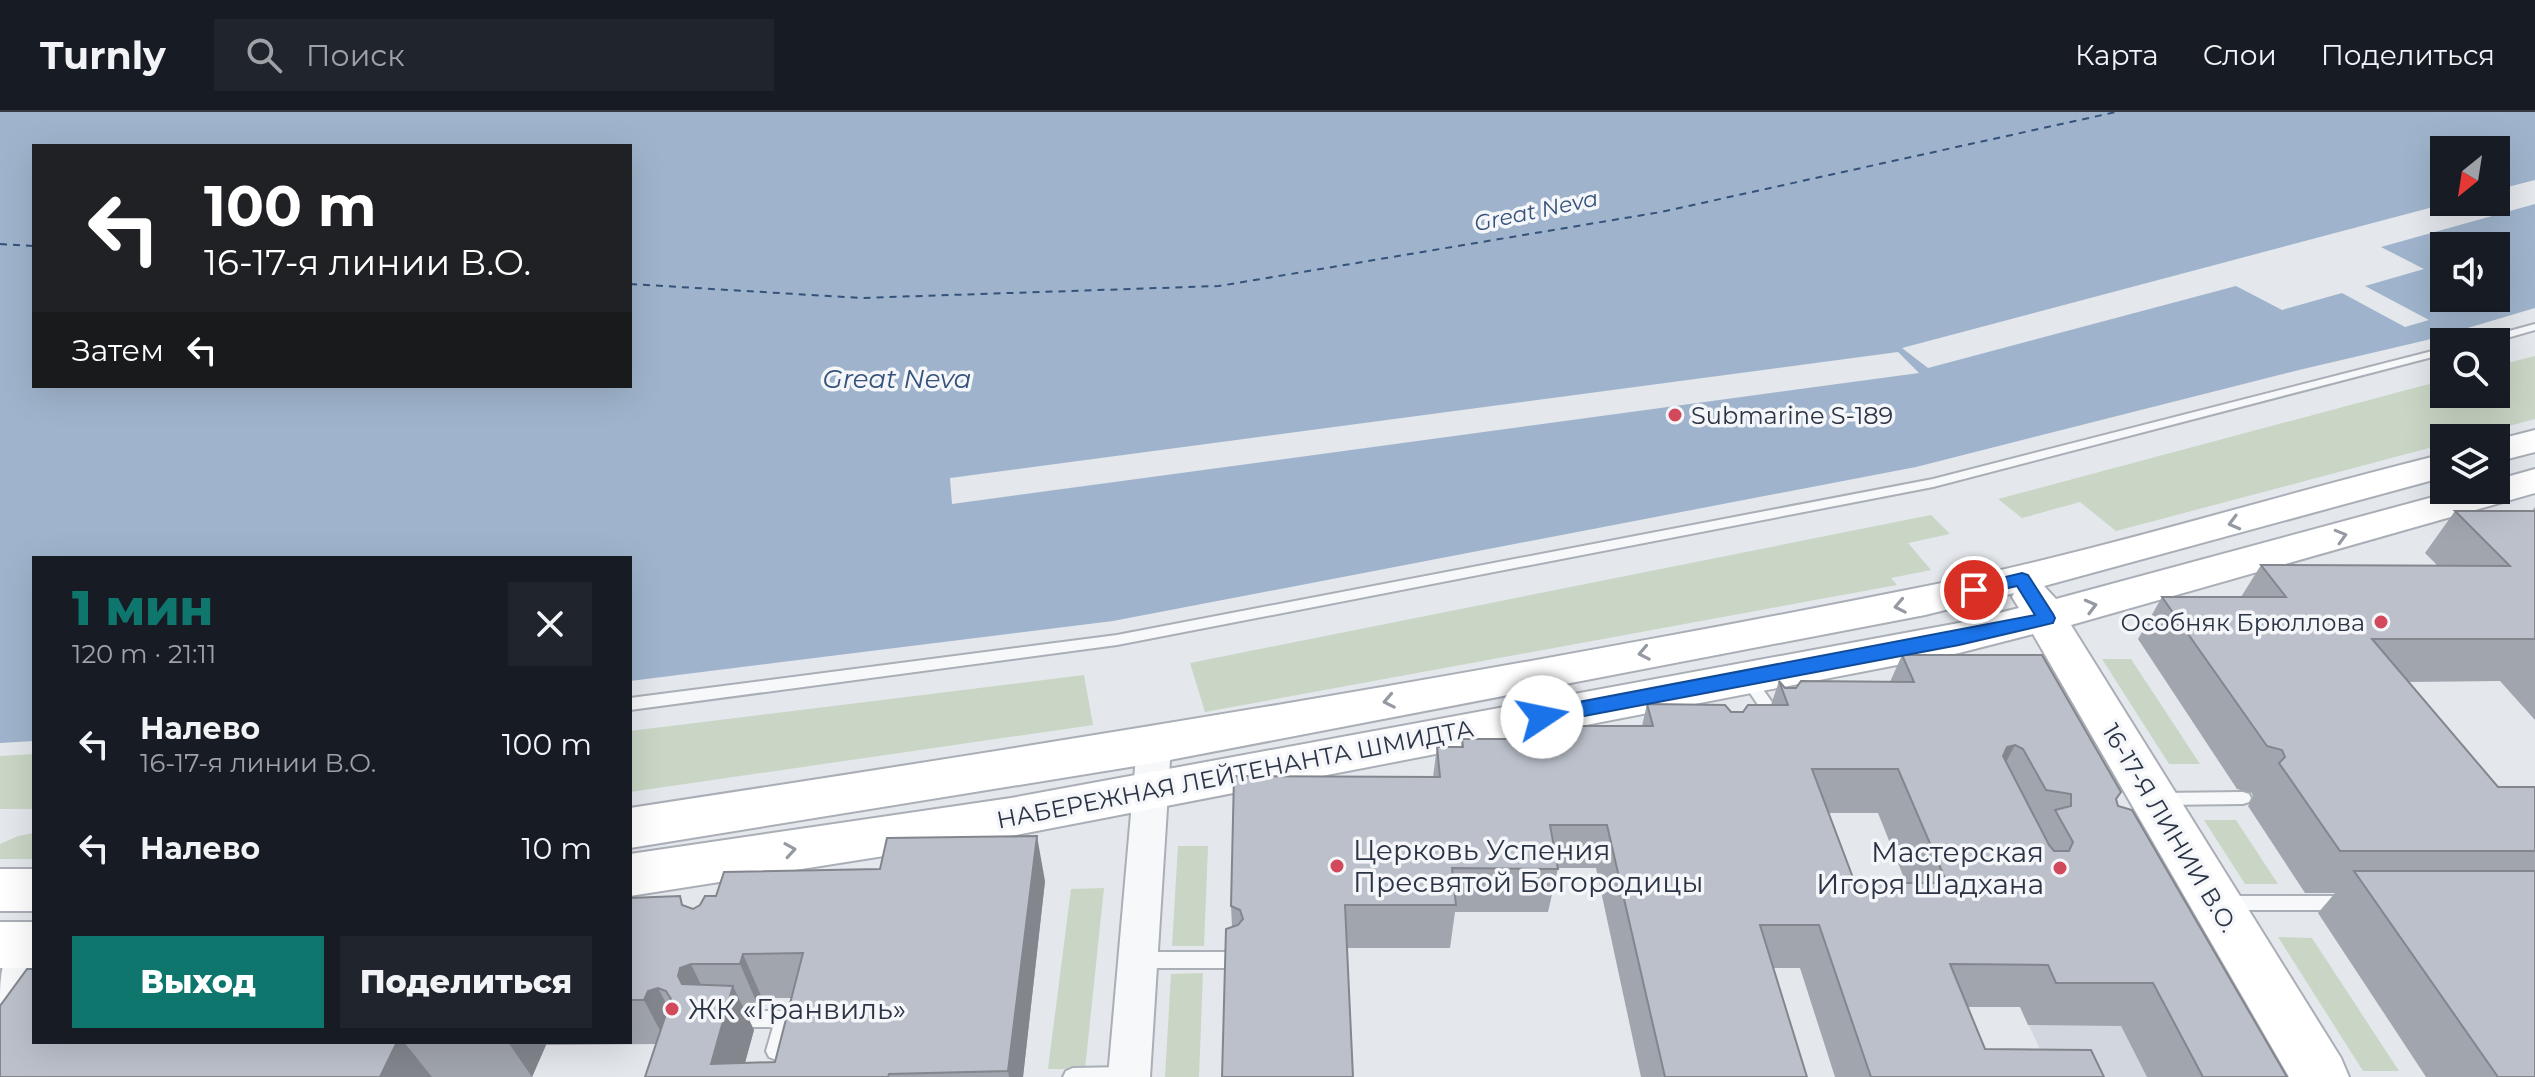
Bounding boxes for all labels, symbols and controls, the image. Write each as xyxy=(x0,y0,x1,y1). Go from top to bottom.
search box xyxy=(214,19,774,91)
text: Turnly xyxy=(40,32,166,79)
icon: search xyxy=(242,33,286,77)
text: Поиск xyxy=(306,37,405,74)
text: Карта xyxy=(2075,38,2159,72)
text: Слои xyxy=(2203,38,2277,72)
text: Поделиться xyxy=(2321,38,2495,72)
north arrow xyxy=(2430,136,2510,216)
map controls xyxy=(2430,136,2510,504)
text: 100 m xyxy=(204,172,377,240)
icon: left xyxy=(72,176,176,280)
water label: Great Neva xyxy=(1472,185,1600,237)
button: sound xyxy=(2430,232,2510,312)
text: 16-17-я линии В.О. xyxy=(204,240,531,284)
icon: left xyxy=(180,328,224,372)
button: search xyxy=(2430,328,2510,408)
text: Затем xyxy=(72,332,164,369)
water label: Great Neva xyxy=(823,363,971,395)
place label: Submarine S-189 xyxy=(1691,401,1893,430)
marker: Submarine S-189 xyxy=(1666,406,1684,424)
button: layers xyxy=(2430,424,2510,504)
one-way arrow xyxy=(2227,513,2241,530)
one-way arrow xyxy=(2334,528,2348,545)
pin xyxy=(1940,556,2008,624)
icon: arrive xyxy=(1952,568,1996,612)
text: 1 мин xyxy=(72,579,213,637)
button: close xyxy=(508,582,592,666)
one-way arrow xyxy=(1894,597,1907,614)
one-way arrow xyxy=(2084,599,2098,616)
place label: Особняк Брюллова xyxy=(2120,608,2365,637)
marker: Особняк Брюллова xyxy=(2372,613,2390,631)
text: 120 m · 21:11 xyxy=(72,638,216,670)
one-way arrow xyxy=(1638,644,1651,661)
position arrow xyxy=(1500,675,1584,759)
one-way arrow xyxy=(1382,691,1396,708)
text: Налево xyxy=(140,710,260,747)
street label: НАБЕРЕЖНАЯ ЛЕЙТЕНАНТА ШМИДТА xyxy=(994,713,1476,835)
street label: 16-17-Я ЛИНИИ В.О. xyxy=(2096,718,2244,938)
icon: left xyxy=(72,722,116,766)
text: 100 m xyxy=(502,726,592,763)
text: 16-17-я линии В.О. xyxy=(140,747,376,779)
icon: left xyxy=(72,826,116,870)
text: Налево xyxy=(140,830,260,867)
text: 10 m xyxy=(522,830,592,867)
place label: Церковь Успения Пресвятой Богородицы xyxy=(1353,833,1704,899)
place label: Мастерская Игоря Шадхана xyxy=(1816,835,2044,901)
one-way arrow xyxy=(783,842,797,859)
marker: Церковь Успения Пресвятой Богородицы xyxy=(1328,857,1346,875)
marker: Мастерская Игоря Шадхана xyxy=(2051,859,2069,877)
button: Выход xyxy=(72,936,324,1028)
button: Поделиться xyxy=(340,936,592,1028)
place label: ЖК «Гранвиль» xyxy=(688,992,906,1026)
marker: ЖК «Гранвиль» xyxy=(663,1000,681,1018)

